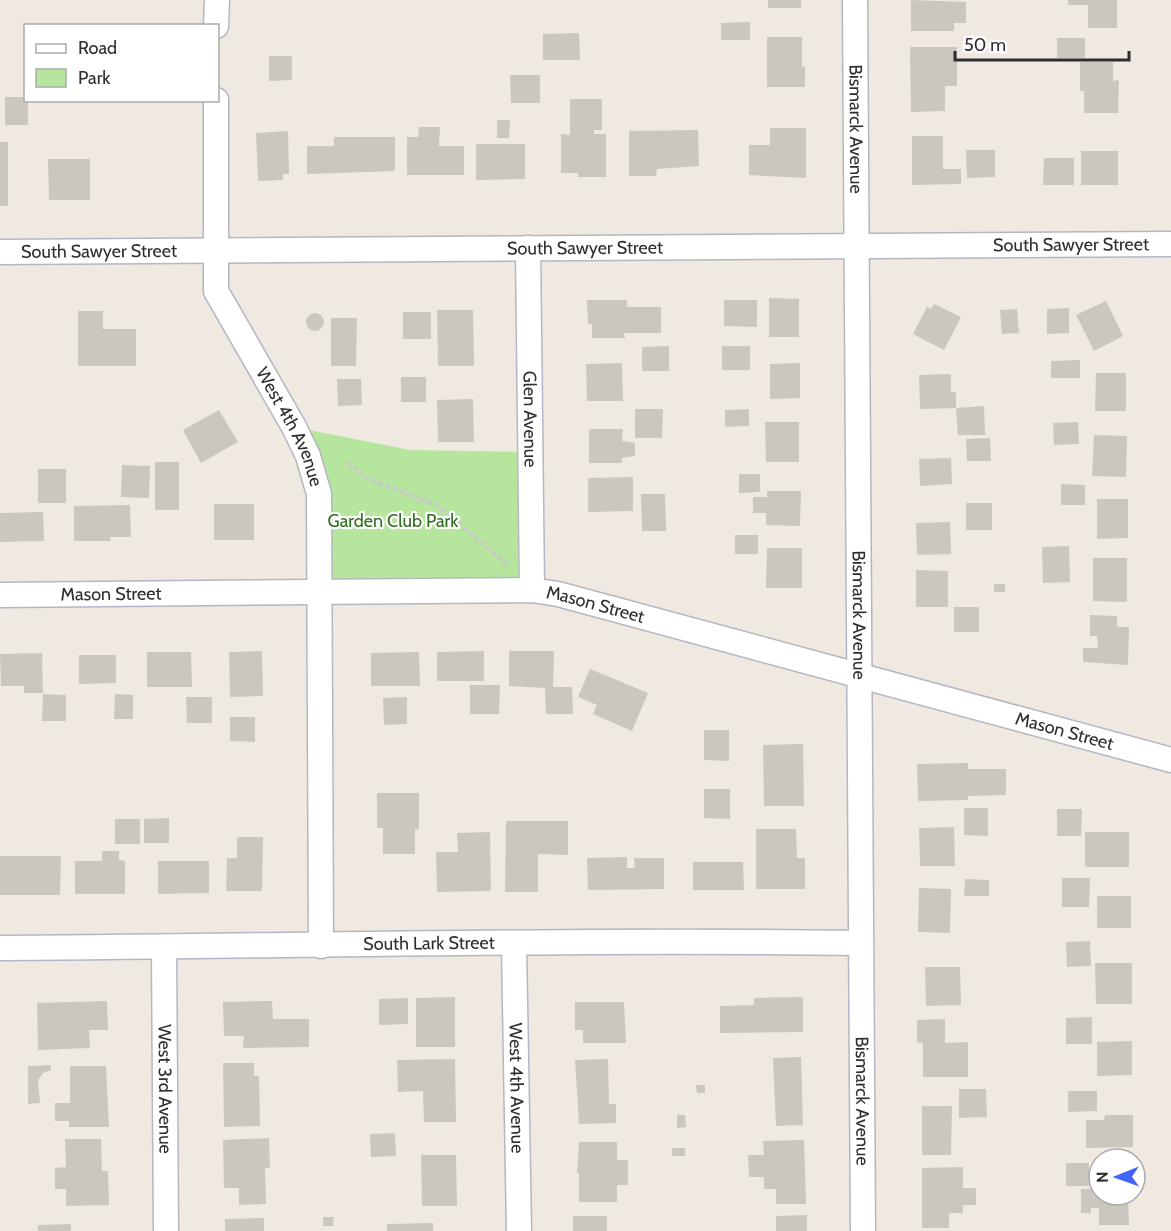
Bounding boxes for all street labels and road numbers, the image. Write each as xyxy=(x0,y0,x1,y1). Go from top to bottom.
street label: Bismarck Avenue xyxy=(844,64,867,194)
street label: South Sawyer Street xyxy=(993,233,1149,256)
street label: South Sawyer Street xyxy=(507,236,663,260)
street label: South Sawyer Street xyxy=(21,240,177,263)
street label: West 4th Avenue xyxy=(251,363,327,489)
street label: Glen Avenue xyxy=(518,371,542,467)
street label: Bismarck Avenue xyxy=(848,550,870,680)
street label: Mason Street xyxy=(545,581,647,628)
street label: Mason Street xyxy=(60,582,162,605)
street label: Mason Street xyxy=(1013,707,1116,755)
street label: South Lark Street xyxy=(363,932,495,955)
street label: West 4th Avenue xyxy=(504,1023,529,1153)
street label: West 3rd Avenue xyxy=(154,1024,176,1154)
street label: Bismarck Avenue xyxy=(851,1036,874,1166)

